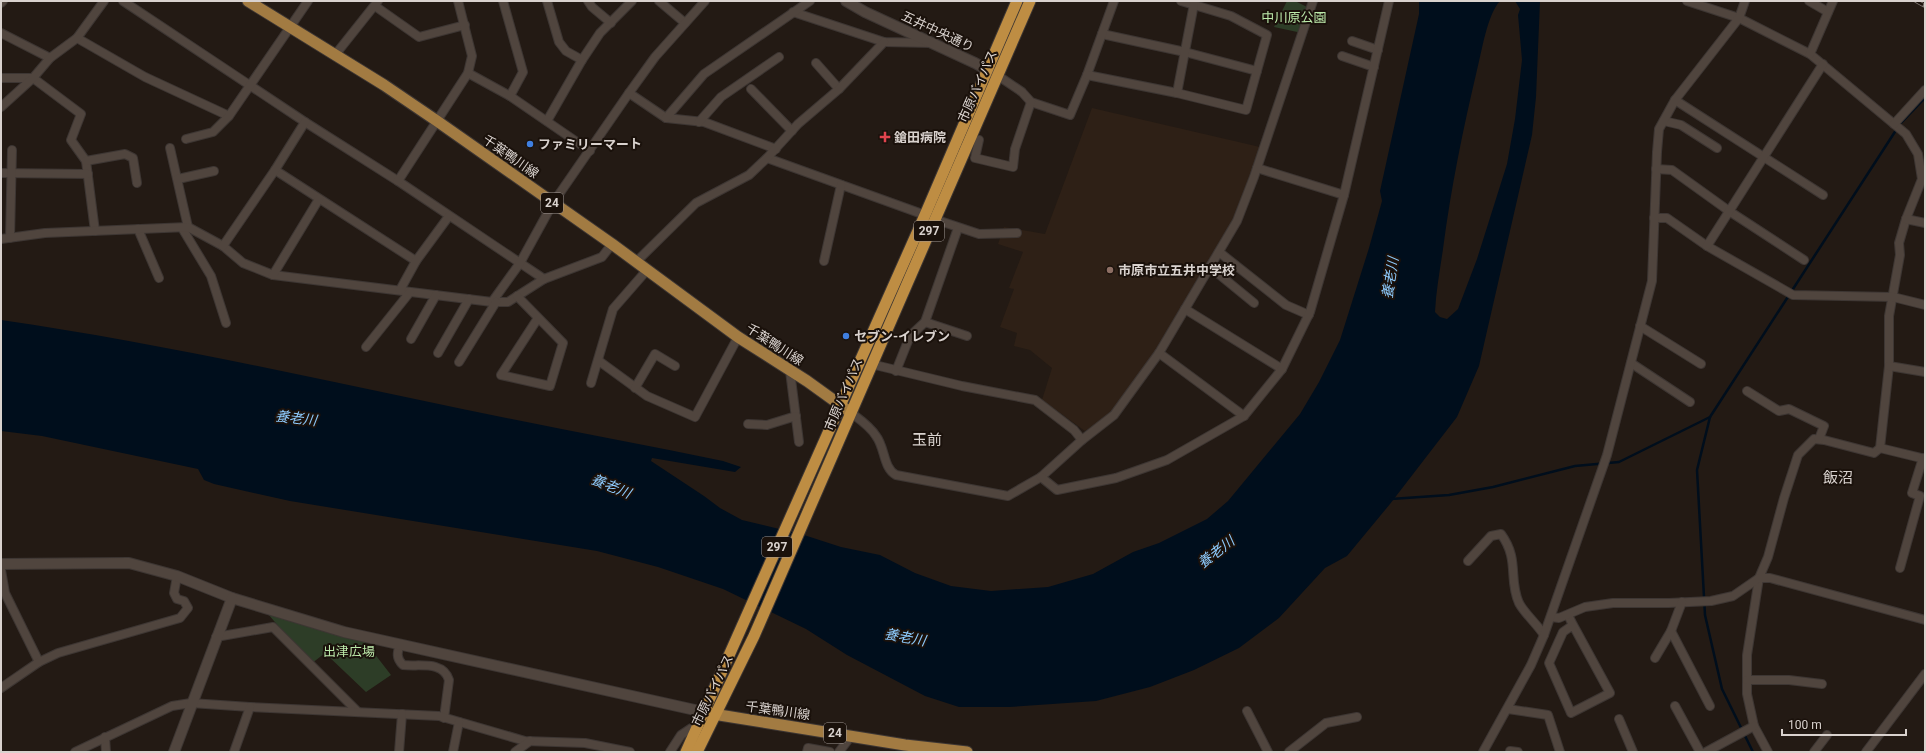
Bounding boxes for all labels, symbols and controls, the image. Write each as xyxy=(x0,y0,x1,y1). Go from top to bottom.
street label: 五井中央通り xyxy=(899,8,976,55)
park label: 中川原公園 xyxy=(1261,10,1327,25)
street label: 市原バイパス xyxy=(955,48,1000,125)
place label: 鎗田病院 xyxy=(894,130,946,145)
marker: 鎗田病院 xyxy=(879,131,891,143)
street label: 千葉鴨川線 xyxy=(480,132,542,181)
place label: ファミリーマート xyxy=(538,137,642,152)
marker: ファミリーマート xyxy=(525,139,535,149)
road number: 24 xyxy=(541,193,563,213)
road number: 297 xyxy=(914,221,944,241)
water label: 養老川 xyxy=(1379,254,1401,300)
place label: 市原市立五井中学校 xyxy=(1118,263,1235,278)
marker: 市原市立五井中学校 xyxy=(1105,265,1115,275)
street label: 千葉鴨川線 xyxy=(743,320,806,368)
place label: セブン-イレブン xyxy=(854,329,950,344)
marker: セブン-イレブン xyxy=(841,331,851,341)
street label: 市原バイパス xyxy=(821,355,866,433)
water label: 養老川 xyxy=(274,408,320,429)
district label: 玉前 xyxy=(912,431,942,449)
district label: 飯沼 xyxy=(1823,469,1853,487)
water label: 養老川 xyxy=(589,471,635,502)
water label: 養老川 xyxy=(1195,532,1239,571)
road number: 297 xyxy=(762,537,792,557)
water label: 養老川 xyxy=(883,625,929,649)
park label: 出津広場 xyxy=(323,644,375,659)
street label: 市原バイパス xyxy=(689,652,736,728)
street label: 千葉鴨川線 xyxy=(745,699,811,722)
scale bar xyxy=(1782,711,1906,737)
text: 100 m xyxy=(1788,718,1822,732)
road number: 24 xyxy=(824,723,846,743)

